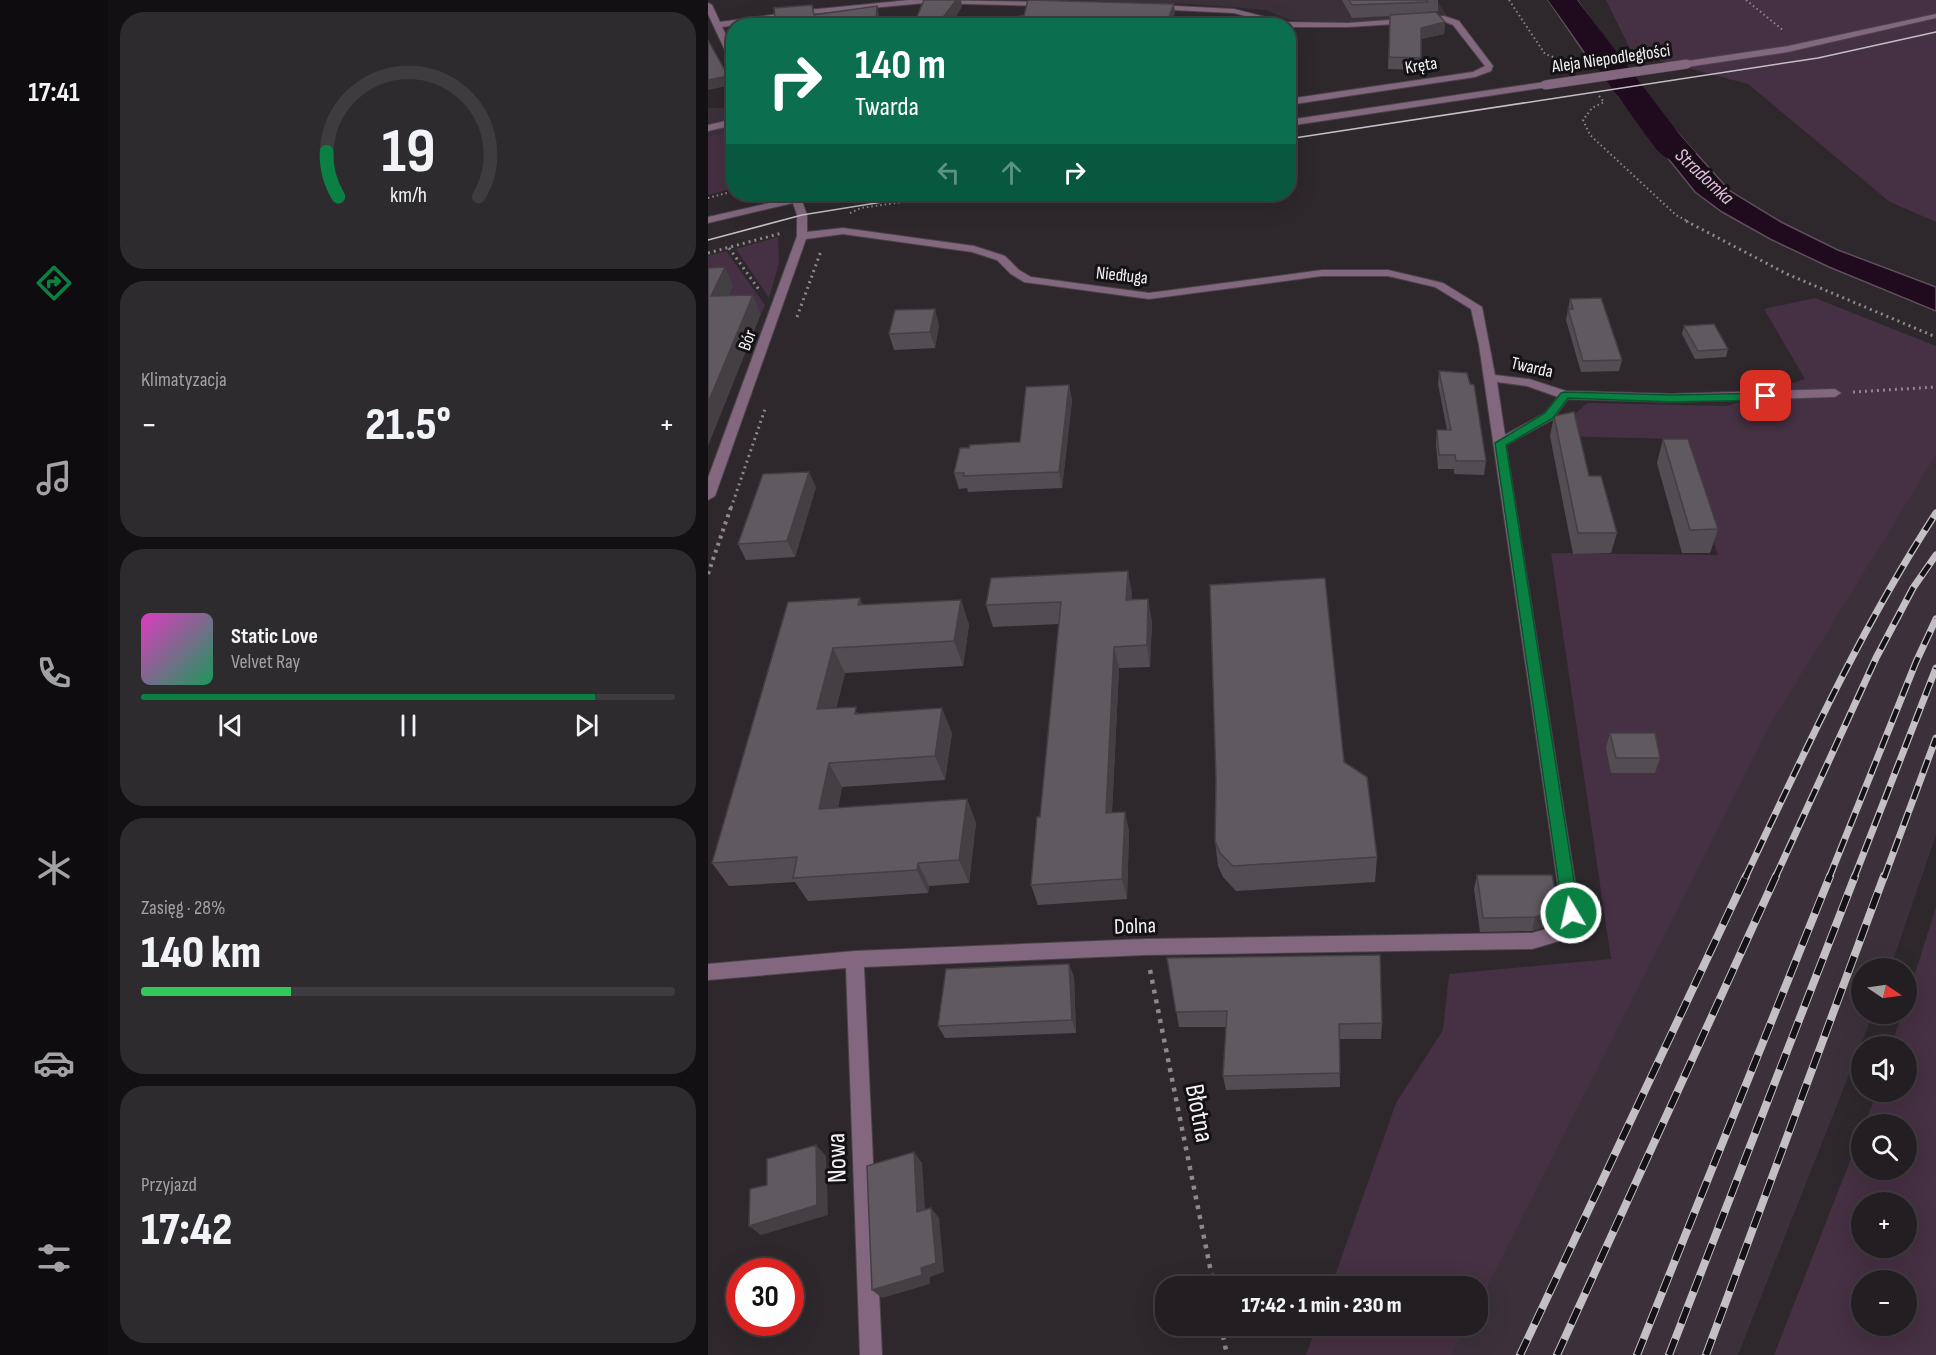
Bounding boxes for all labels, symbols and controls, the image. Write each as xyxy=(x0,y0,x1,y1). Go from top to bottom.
text: 140 m xyxy=(855,40,946,91)
street label: Aleja Niepodległości xyxy=(1550,40,1672,77)
icon: right xyxy=(756,42,834,120)
street label: Kręta xyxy=(1403,53,1439,78)
text: 17:41 xyxy=(28,77,80,109)
text: Twarda xyxy=(855,91,919,123)
text: 19 xyxy=(381,115,435,190)
water label: Stradomka xyxy=(1670,143,1739,210)
icon: left xyxy=(932,156,965,189)
icon: ahead xyxy=(995,156,1028,189)
icon: right xyxy=(1058,156,1091,189)
text: km/h xyxy=(389,184,427,209)
icon: directions xyxy=(33,262,75,304)
street label: Niedługa xyxy=(1095,262,1149,289)
street label: Bór xyxy=(734,327,761,353)
street label: Twarda xyxy=(1509,352,1555,383)
text: Klimatyzacja xyxy=(141,368,227,392)
pin xyxy=(1740,370,1791,421)
icon: arrive xyxy=(1749,379,1782,412)
text: 21.5° xyxy=(365,398,451,453)
text: − xyxy=(141,405,157,445)
text: + xyxy=(659,405,675,445)
icon: music xyxy=(33,457,75,499)
text: Static Love xyxy=(231,623,318,650)
text: Velvet Ray xyxy=(231,650,300,674)
icon: phone xyxy=(33,652,75,694)
icon: previous xyxy=(214,709,247,742)
icon: pause xyxy=(392,709,425,742)
icon: next xyxy=(570,709,603,742)
icon: climate xyxy=(33,847,75,889)
position arrow xyxy=(1539,881,1603,945)
text: Zasięg · 28% xyxy=(141,896,226,920)
street label: Dolna xyxy=(1114,912,1156,941)
text: 140 km xyxy=(141,926,261,981)
north arrow xyxy=(1851,958,1917,1024)
map controls xyxy=(1851,958,1917,1336)
button: sound xyxy=(1851,1036,1917,1102)
icon: car xyxy=(33,1042,75,1084)
street label: Błotna xyxy=(1178,1081,1220,1145)
button: search xyxy=(1851,1114,1917,1180)
street label: Nowa xyxy=(820,1132,854,1184)
text: Przyjazd xyxy=(141,1173,197,1197)
button: + xyxy=(1851,1192,1917,1258)
text: 17:42 xyxy=(141,1203,232,1258)
icon: filters xyxy=(33,1237,75,1279)
speed limit sign: 30 xyxy=(726,1258,804,1336)
button: − xyxy=(1851,1270,1917,1336)
text: 17:42 · 1 min · 230 m xyxy=(1241,1292,1402,1319)

